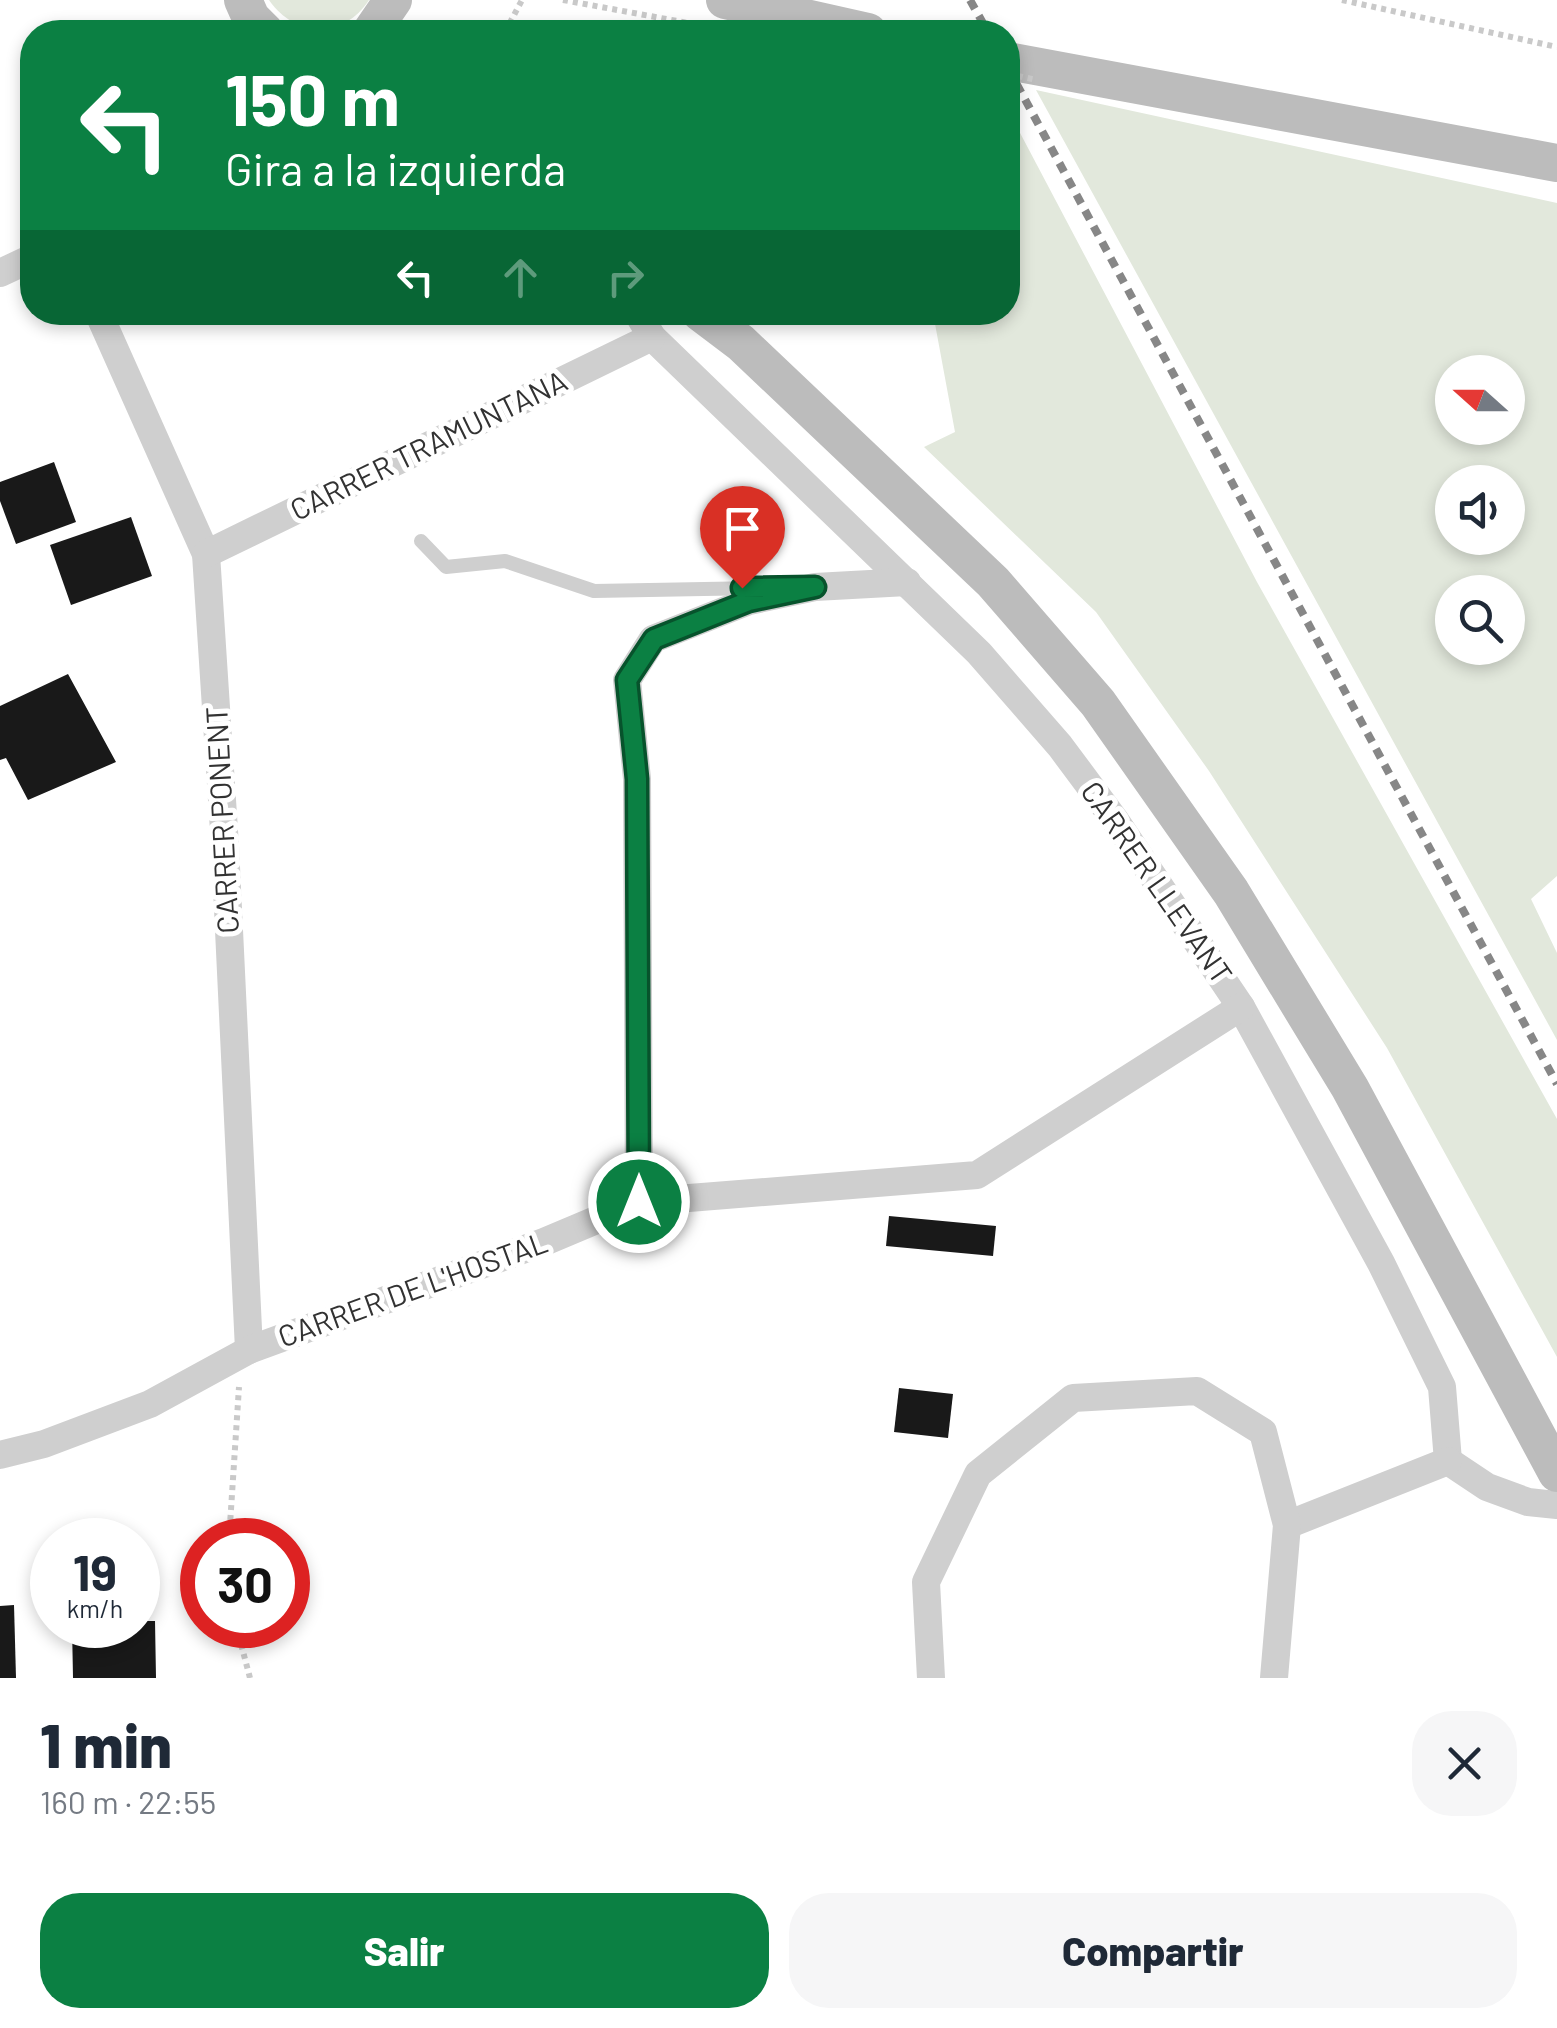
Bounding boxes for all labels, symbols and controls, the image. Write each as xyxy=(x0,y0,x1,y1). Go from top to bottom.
text: 150 m xyxy=(225,56,400,140)
icon: left xyxy=(60,60,190,190)
text: Gira a la izquierda xyxy=(225,141,566,195)
icon: left xyxy=(388,250,443,305)
icon: ahead xyxy=(493,250,548,305)
icon: right xyxy=(598,250,653,305)
north arrow xyxy=(1435,355,1525,445)
map controls xyxy=(1435,355,1525,665)
street label: CARRER TRAMUNTANA xyxy=(284,361,572,527)
button: sound xyxy=(1435,465,1525,555)
pin xyxy=(700,486,785,589)
icon: arrive xyxy=(715,501,770,556)
button: search xyxy=(1435,575,1525,665)
street label: CARRER PONENT xyxy=(197,706,245,935)
street label: CARRER LLEVANT xyxy=(1074,774,1241,990)
position arrow xyxy=(587,1150,691,1254)
street label: CARRER DE L'HOSTAL xyxy=(273,1223,552,1354)
speed limit sign: 30 xyxy=(180,1518,310,1648)
text: 19 xyxy=(73,1541,117,1601)
text: km/h xyxy=(67,1593,123,1623)
text: 1 min xyxy=(40,1708,172,1780)
button: close xyxy=(1412,1711,1517,1816)
text: 160 m · 22:55 xyxy=(40,1782,216,1820)
button: Salir xyxy=(40,1893,769,2008)
button: Compartir xyxy=(789,1893,1517,2008)

